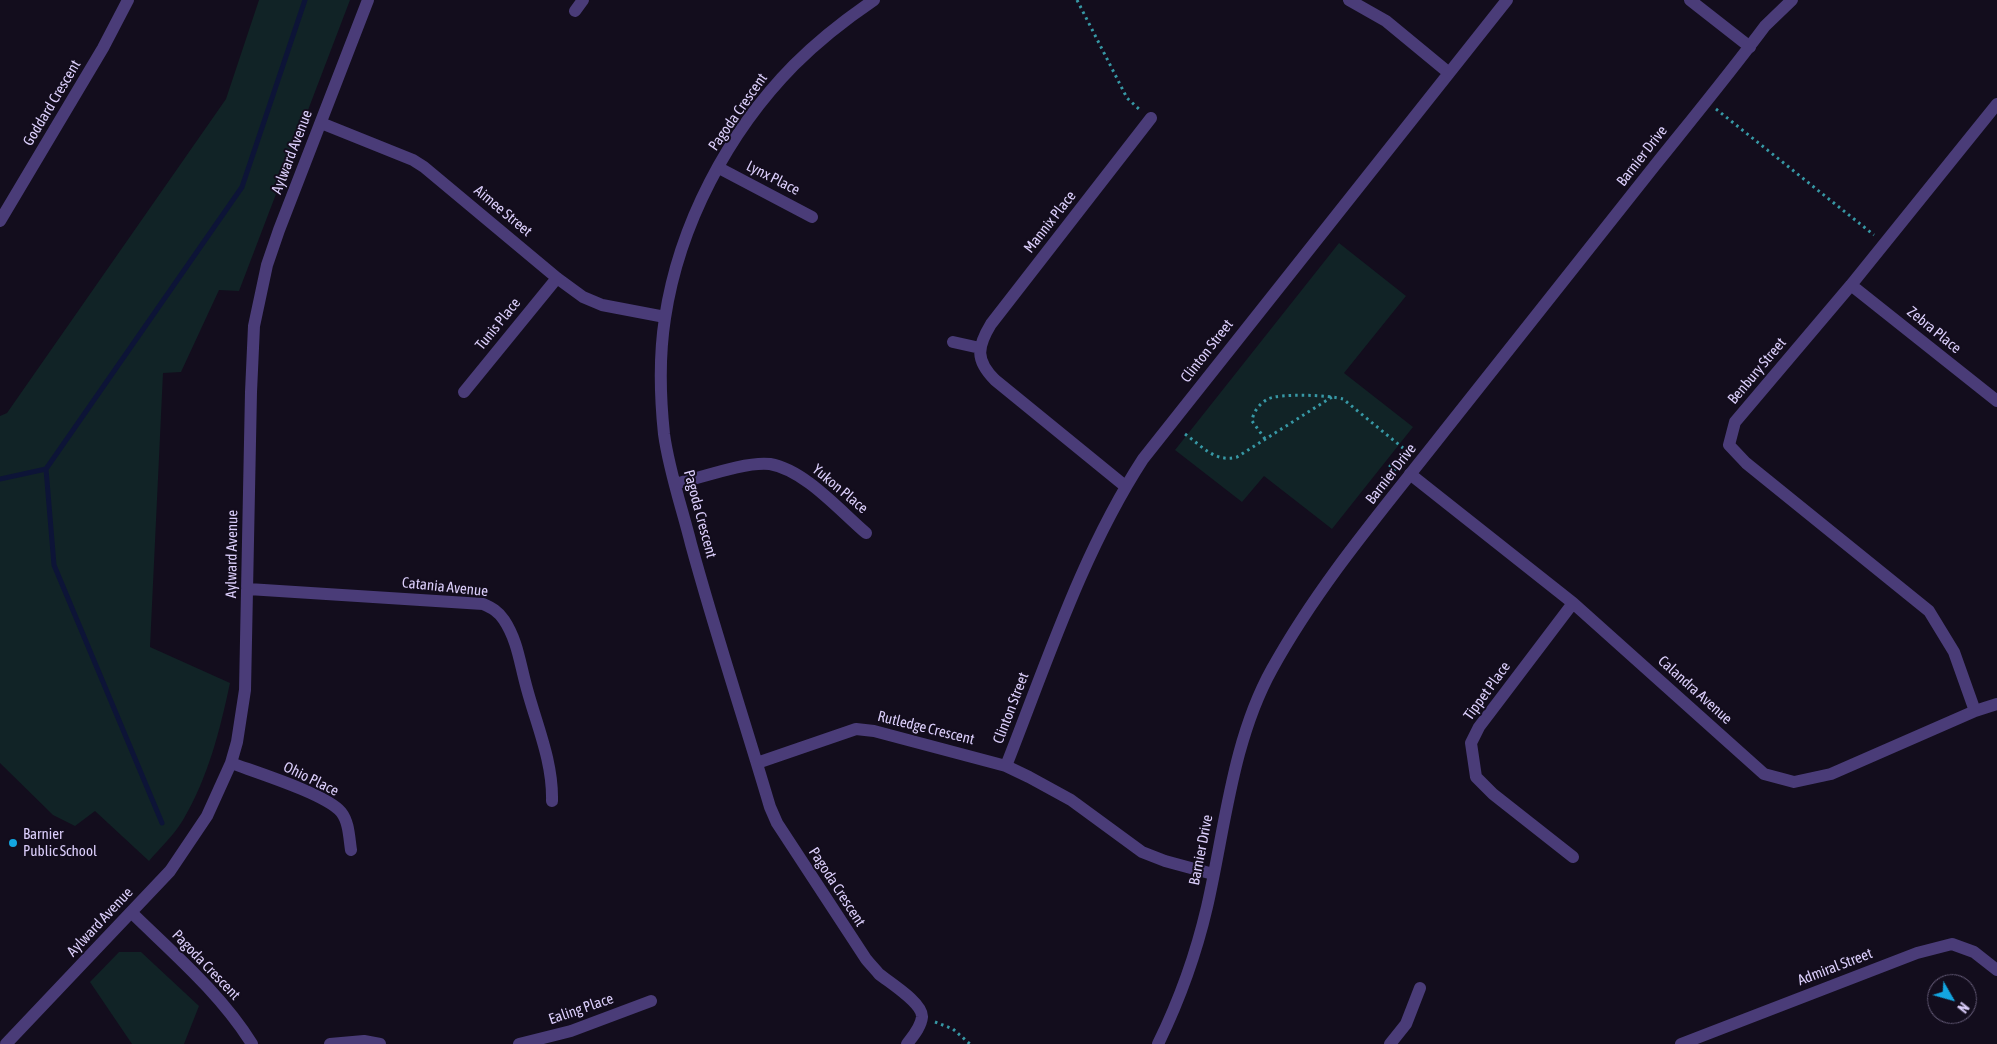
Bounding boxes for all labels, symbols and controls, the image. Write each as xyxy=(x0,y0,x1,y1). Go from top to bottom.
street label: Goddard Crescent xyxy=(19,57,85,149)
street label: Pagoda Crescent xyxy=(705,70,771,154)
street label: Aylward Avenue xyxy=(268,108,316,196)
street label: Barnier Drive xyxy=(1613,122,1671,190)
street label: Lynx Place xyxy=(743,157,803,199)
street label: Aimee Street xyxy=(470,182,536,240)
street label: Mannix Place xyxy=(1020,187,1080,257)
street label: Tunis Place xyxy=(472,294,524,354)
street label: Zebra Place xyxy=(1903,303,1965,357)
street label: Clinton Street xyxy=(1177,316,1237,386)
street label: Benbury Street xyxy=(1724,334,1790,408)
street label: Barnier Drive xyxy=(1362,440,1420,508)
street label: Yukon Place xyxy=(808,460,872,518)
street label: Pagoda Crescent xyxy=(680,468,720,560)
street label: Aylward Avenue xyxy=(222,510,242,598)
street label: Catania Avenue xyxy=(401,574,489,600)
street label: Calandra Avenue xyxy=(1654,652,1736,728)
street label: Tippet Place xyxy=(1460,658,1514,724)
street label: Clinton Street xyxy=(989,670,1033,746)
street label: Rutledge Crescent xyxy=(876,707,976,749)
street label: Ohio Place xyxy=(280,758,342,800)
street label: Barnier Drive xyxy=(1185,813,1217,887)
place label: Barnier Public School xyxy=(23,825,97,860)
marker: Barnier Public School xyxy=(7,837,19,849)
street label: Pagoda Crescent xyxy=(805,844,869,930)
street label: Aylward Avenue xyxy=(63,884,137,960)
street label: Pagoda Crescent xyxy=(168,926,244,1004)
street label: Admiral Street xyxy=(1795,944,1875,990)
north arrow xyxy=(1927,974,1977,1024)
street label: Ealing Place xyxy=(546,990,616,1028)
text: N xyxy=(1954,999,1972,1016)

